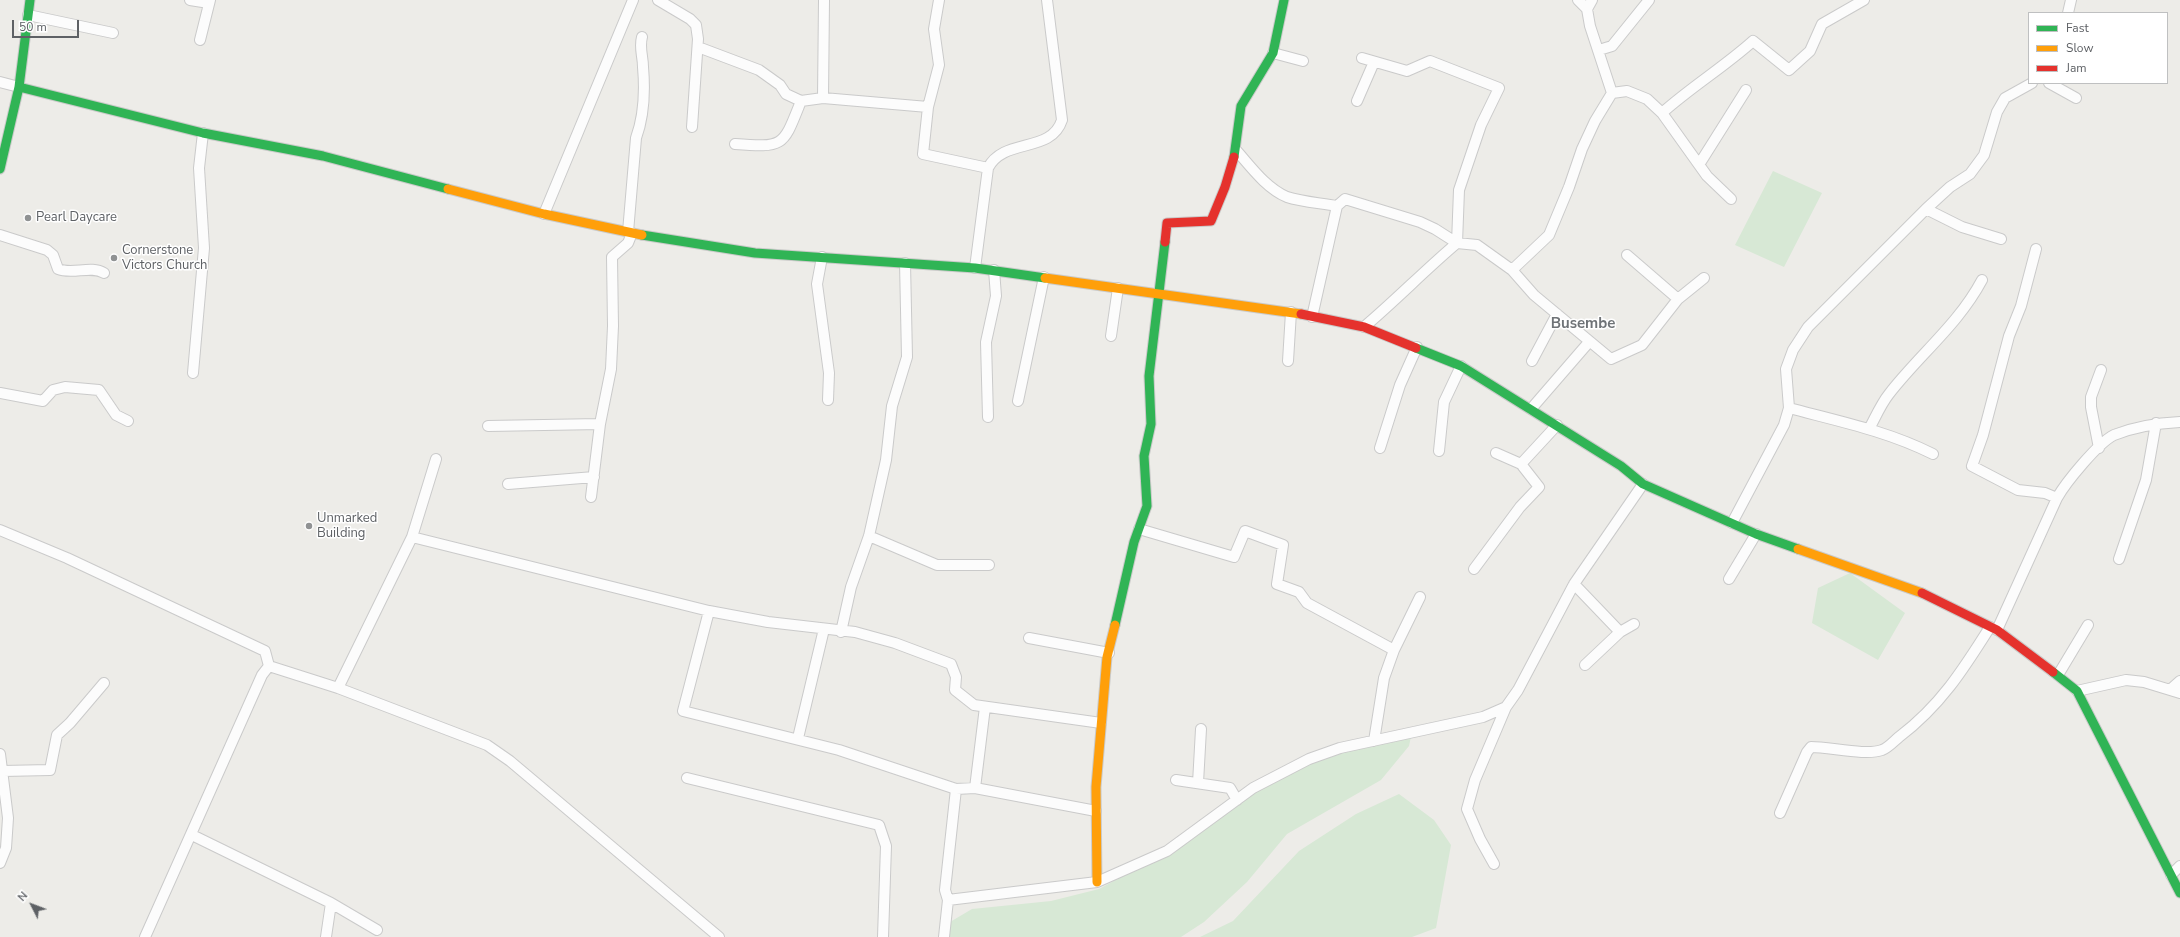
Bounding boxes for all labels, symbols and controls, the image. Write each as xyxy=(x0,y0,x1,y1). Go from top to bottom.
scale bar xyxy=(14,12,81,38)
legend xyxy=(2028,12,2168,84)
text: 50 m xyxy=(19,19,47,35)
text: Fast xyxy=(2066,20,2089,36)
text: Slow xyxy=(2066,40,2094,56)
text: Jam xyxy=(2066,60,2087,76)
place label: Pearl Daycare xyxy=(36,210,117,226)
marker: Pearl Daycare xyxy=(23,213,33,223)
place label: Cornerstone Victors Church xyxy=(122,243,207,274)
marker: Cornerstone Victors Church xyxy=(109,253,119,263)
district label: Busembe xyxy=(1551,315,1615,333)
place label: Unmarked Building xyxy=(317,511,377,542)
marker: Unmarked Building xyxy=(304,521,314,531)
north arrow xyxy=(12,885,52,925)
text: N xyxy=(14,889,31,905)

